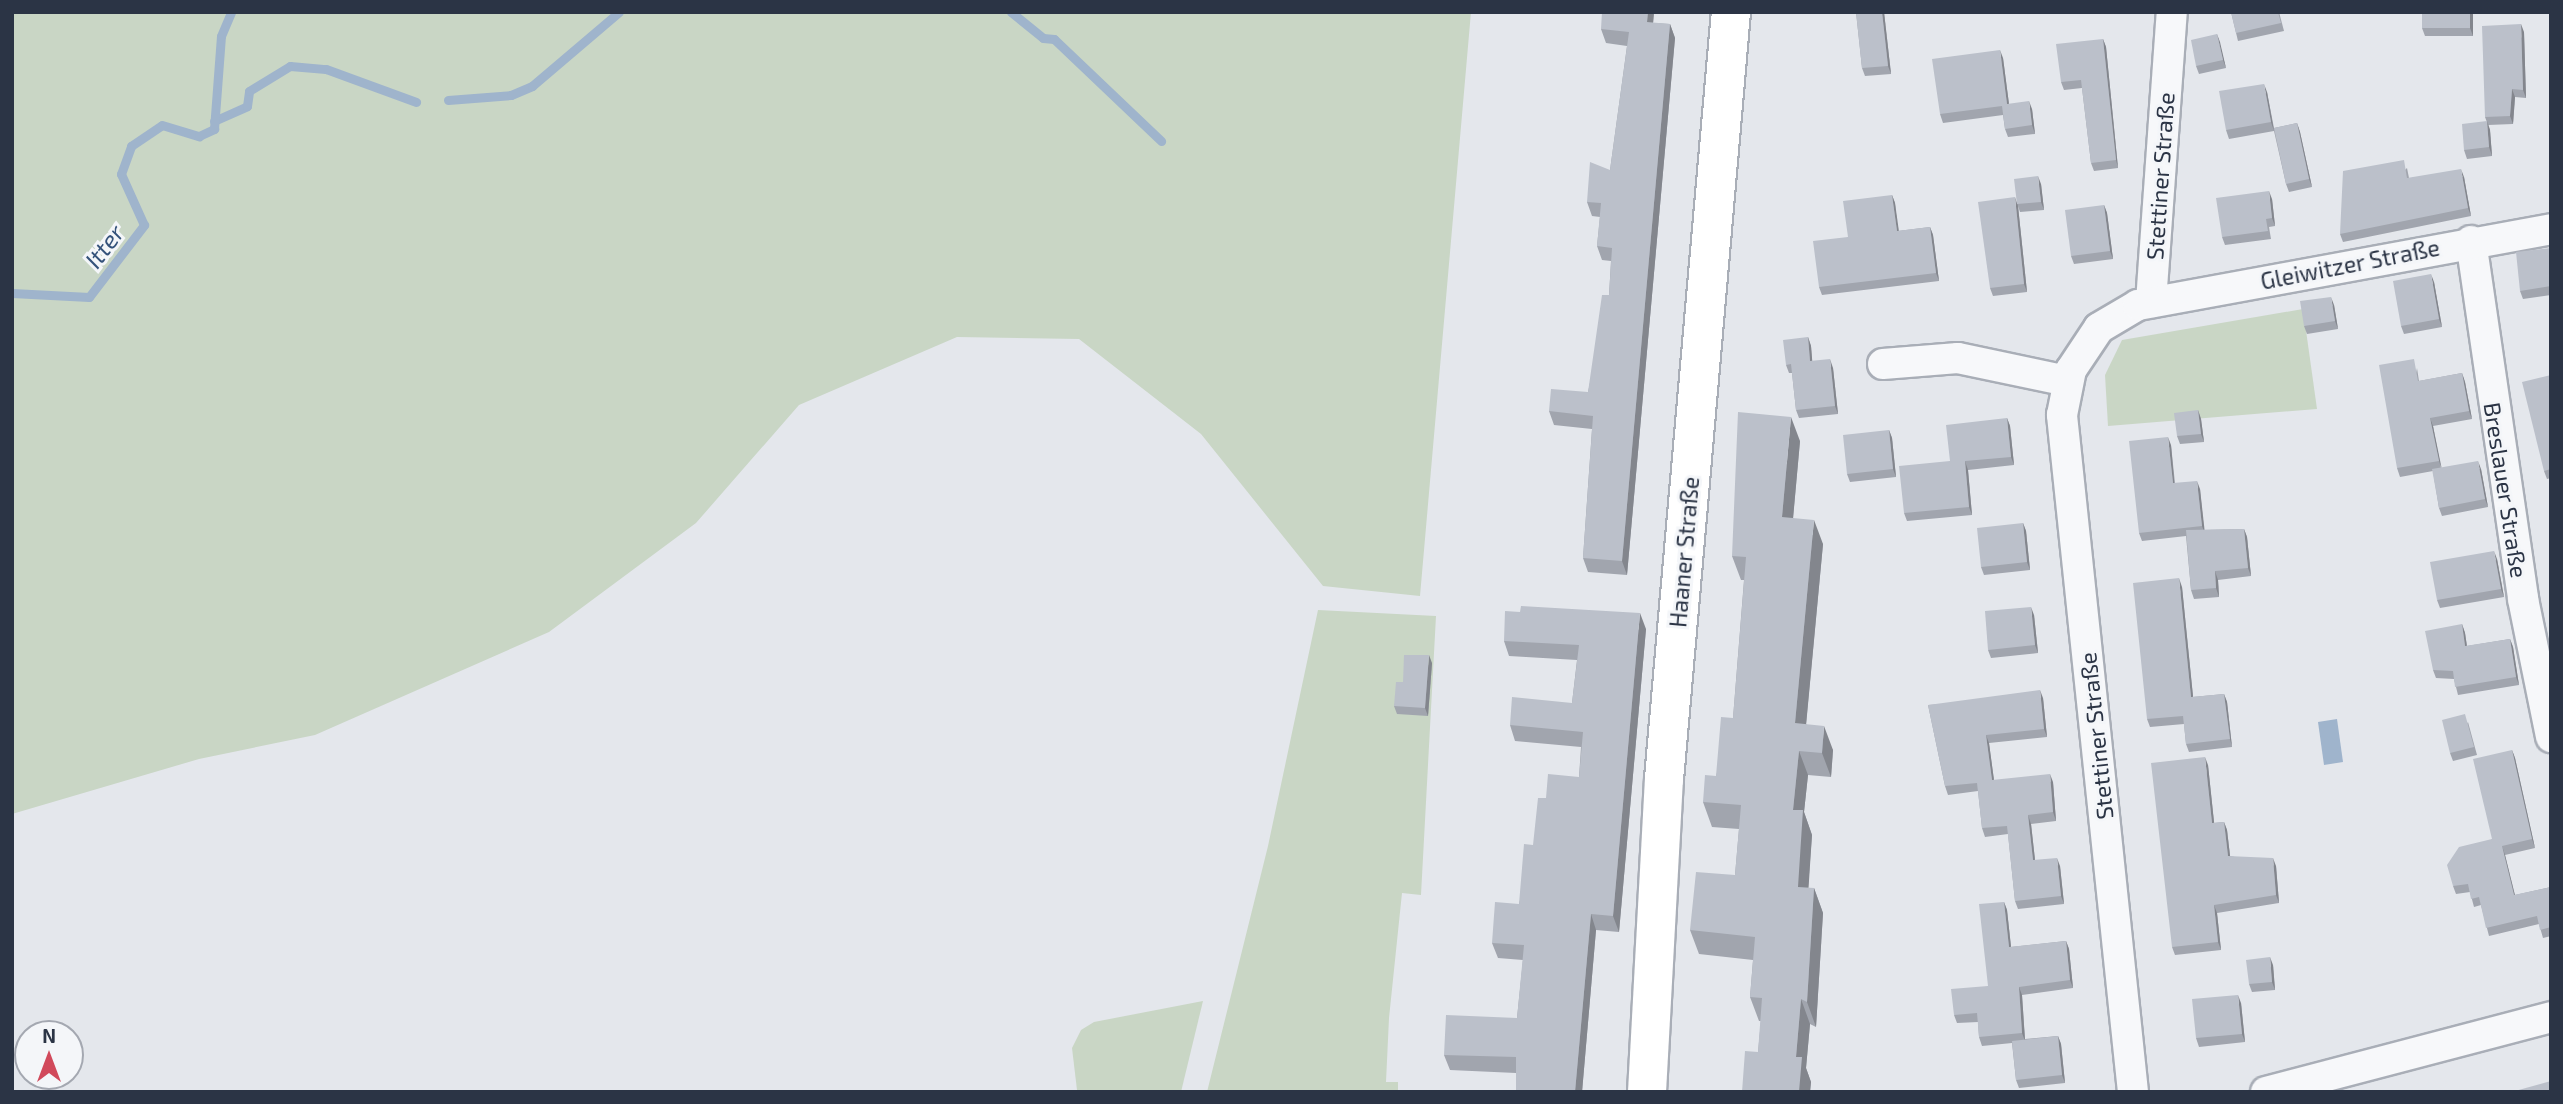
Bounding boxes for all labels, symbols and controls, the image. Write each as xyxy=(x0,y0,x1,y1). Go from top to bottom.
street label: Stettiner Straße xyxy=(2140,91,2180,261)
water label: Itter xyxy=(78,219,130,273)
street label: Gleiwitzer Straße xyxy=(2258,233,2442,295)
street label: Breslauer Straße xyxy=(2478,400,2534,580)
street label: Haaner Straße xyxy=(1664,475,1704,629)
street label: Stettiner Straße xyxy=(2073,651,2119,821)
north arrow xyxy=(14,1020,84,1090)
text: N xyxy=(42,1024,56,1047)

